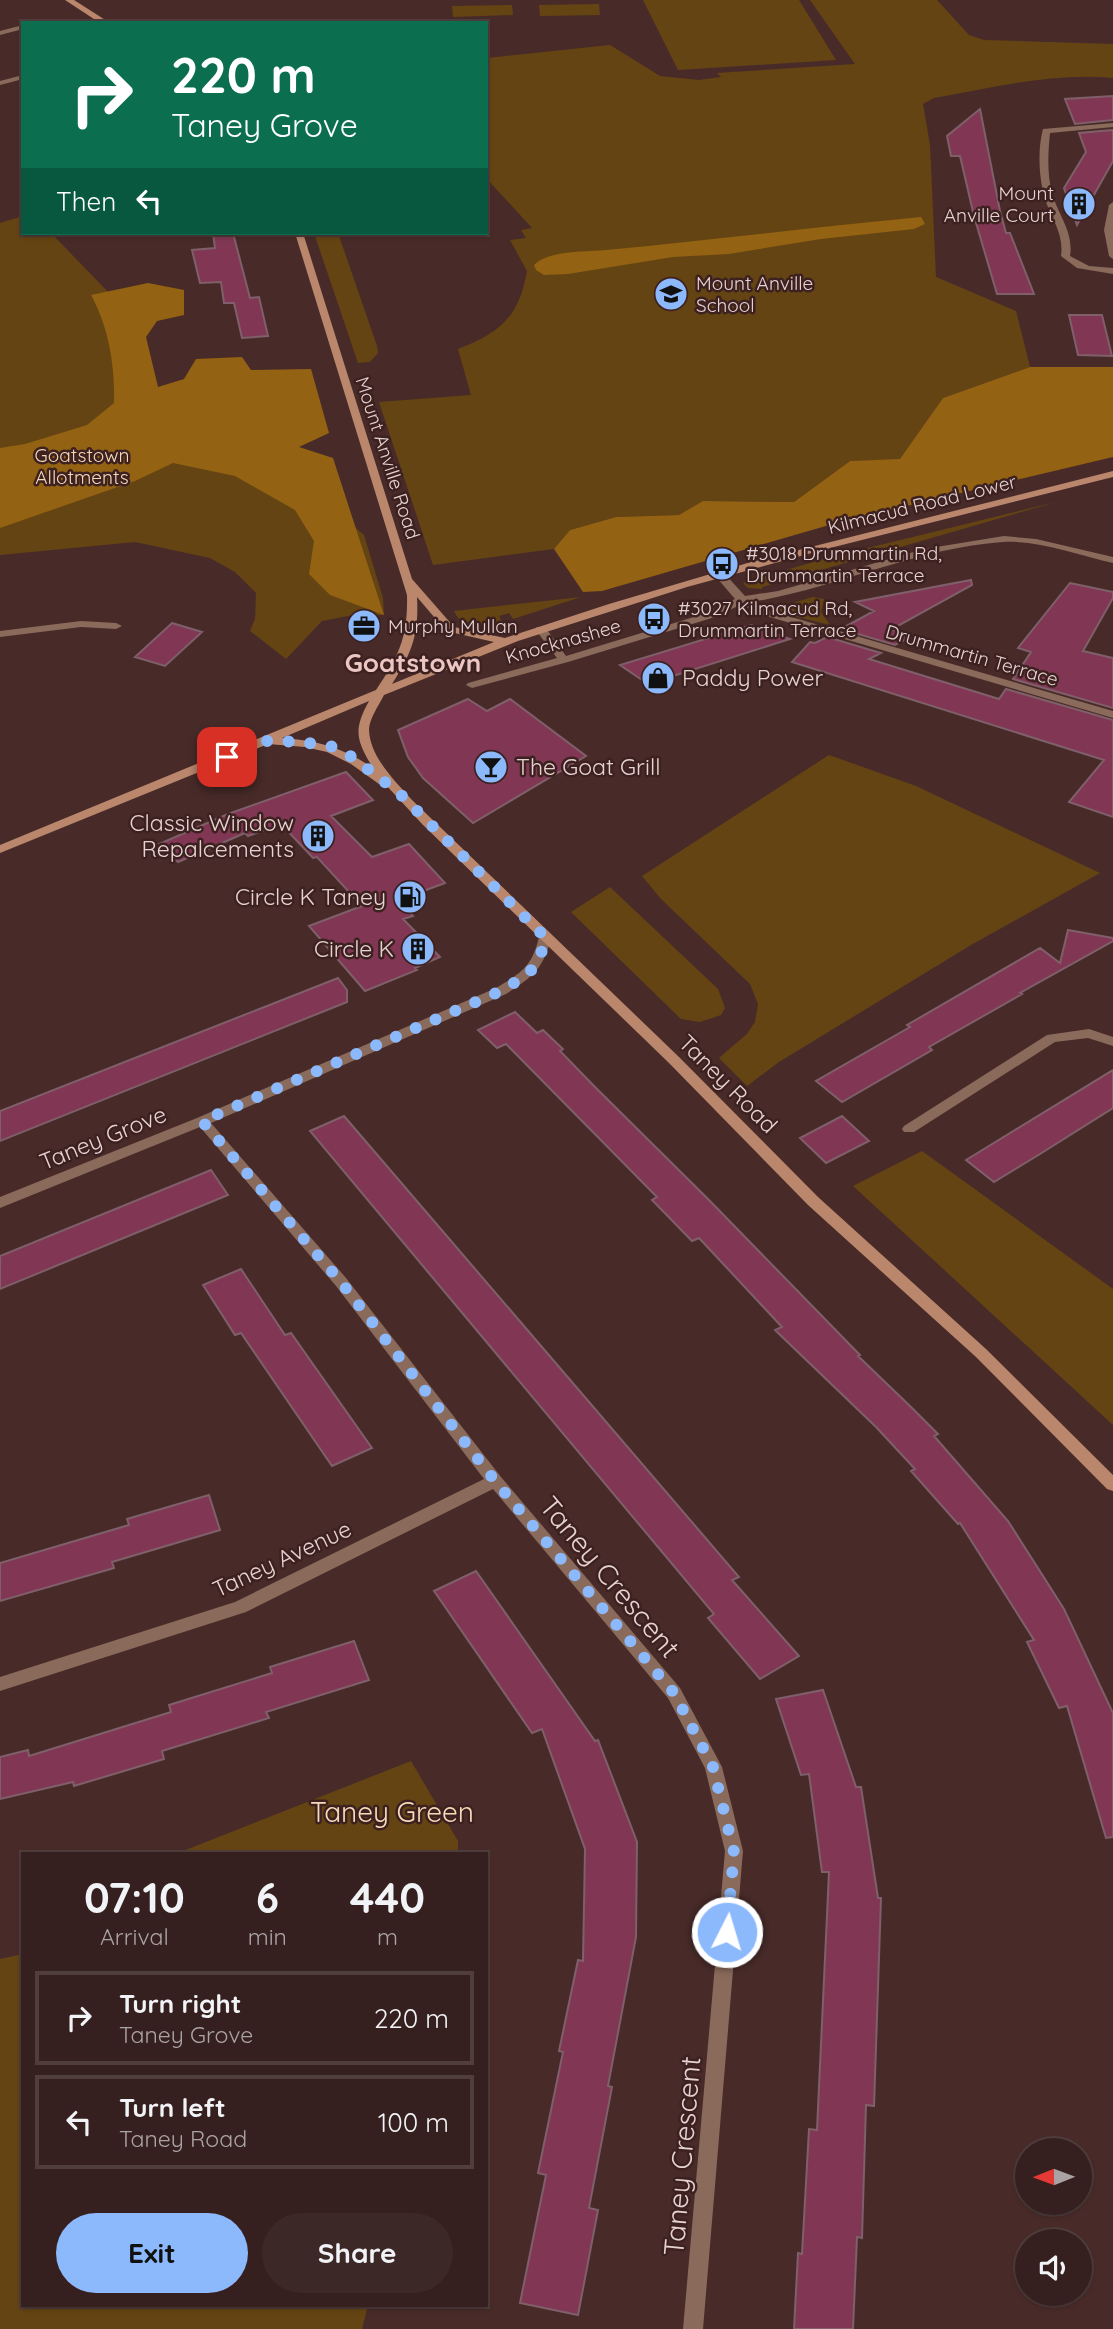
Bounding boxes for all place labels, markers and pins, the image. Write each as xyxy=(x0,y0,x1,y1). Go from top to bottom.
place label: Mount Anville Court xyxy=(944,181,1054,227)
building icon: Mount Anville Court xyxy=(1060,185,1098,223)
place label: Mount Anville School xyxy=(696,271,813,317)
school or university icon: Mount Anville School xyxy=(652,275,690,313)
place label: #3018 Drummartin Rd, Drummartin Terrace xyxy=(746,541,942,587)
bus stop icon: #3018 Drummartin Rd, Drummartin Terrace xyxy=(703,545,741,583)
place label: #3027 Kilmacud Rd, Drummartin Terrace xyxy=(678,596,856,642)
bus stop icon: #3027 Kilmacud Rd, Drummartin Terrace xyxy=(635,600,673,638)
office icon: Murphy Mullan xyxy=(345,607,383,645)
place label: Murphy Mullan xyxy=(388,614,518,638)
shop icon: Paddy Power xyxy=(639,659,677,697)
place label: Paddy Power xyxy=(682,663,823,692)
pin xyxy=(197,727,257,787)
bar icon: The Goat Grill xyxy=(472,748,510,786)
place label: The Goat Grill xyxy=(516,752,660,781)
place label: Classic Window Repalcements xyxy=(130,808,294,863)
building icon: Classic Window Repalcements xyxy=(299,817,337,855)
fuel station icon: Circle K Taney xyxy=(391,878,429,916)
place label: Circle K Taney xyxy=(235,882,386,911)
building icon: Circle K xyxy=(399,930,437,968)
place label: Circle K xyxy=(314,934,394,963)

